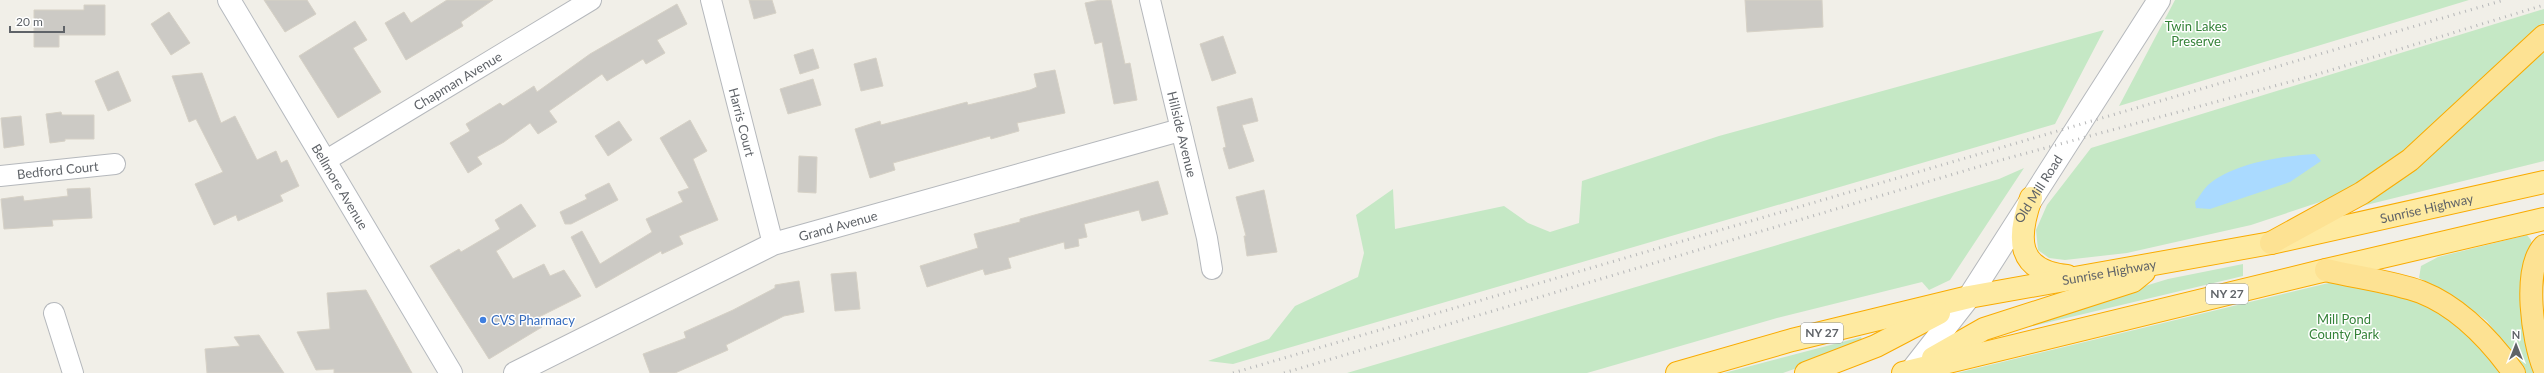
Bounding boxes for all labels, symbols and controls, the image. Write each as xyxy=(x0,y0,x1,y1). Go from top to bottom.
scale bar xyxy=(10,8,64,34)
text: 20 m xyxy=(16,14,43,29)
park label: Twin Lakes Preserve xyxy=(2165,18,2228,49)
street label: Chapman Avenue xyxy=(411,48,505,114)
street label: Harris Court xyxy=(726,86,759,159)
street label: Hillside Avenue xyxy=(1164,90,1200,179)
street label: Bellmore Avenue xyxy=(308,141,372,232)
street label: Old Mill Road xyxy=(2011,152,2066,226)
street label: Bedford Court xyxy=(16,158,100,182)
street label: Sunrise Highway xyxy=(2378,190,2475,226)
street label: Grand Avenue xyxy=(797,207,879,244)
street label: Sunrise Highway xyxy=(2061,256,2158,288)
road number: NY 27 xyxy=(2206,284,2248,304)
park label: Mill Pond County Park xyxy=(2309,311,2379,342)
place label: CVS Pharmacy xyxy=(491,312,575,328)
marker: CVS Pharmacy xyxy=(478,315,488,325)
road number: NY 27 xyxy=(1801,323,1843,343)
north arrow xyxy=(2496,325,2536,365)
text: N xyxy=(2512,328,2520,341)

